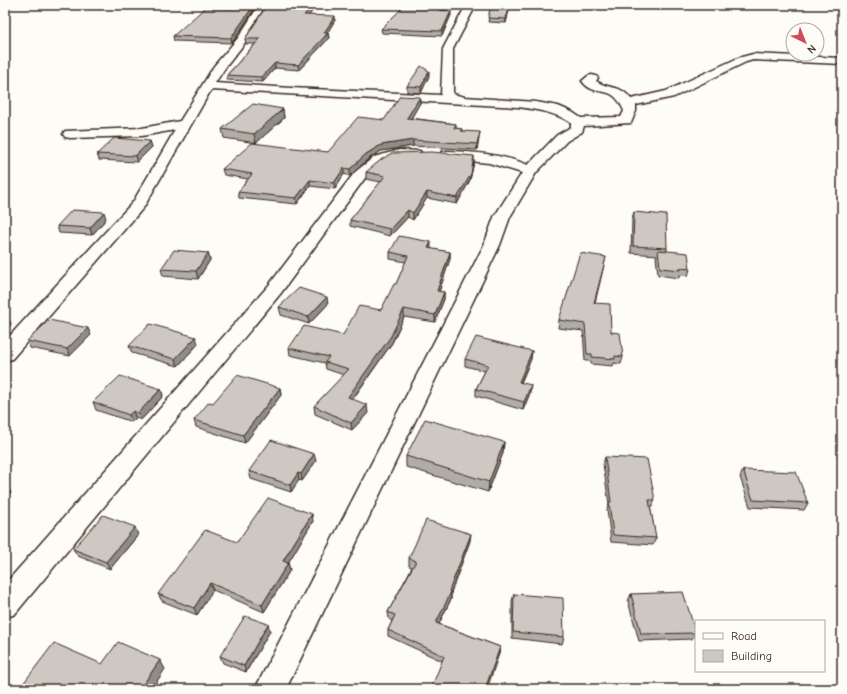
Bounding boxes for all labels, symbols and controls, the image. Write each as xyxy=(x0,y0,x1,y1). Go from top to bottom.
north arrow xyxy=(785,22,825,62)
text: N xyxy=(804,42,819,56)
legend xyxy=(695,620,825,672)
text: Road xyxy=(731,629,757,643)
text: Building xyxy=(731,649,772,663)

